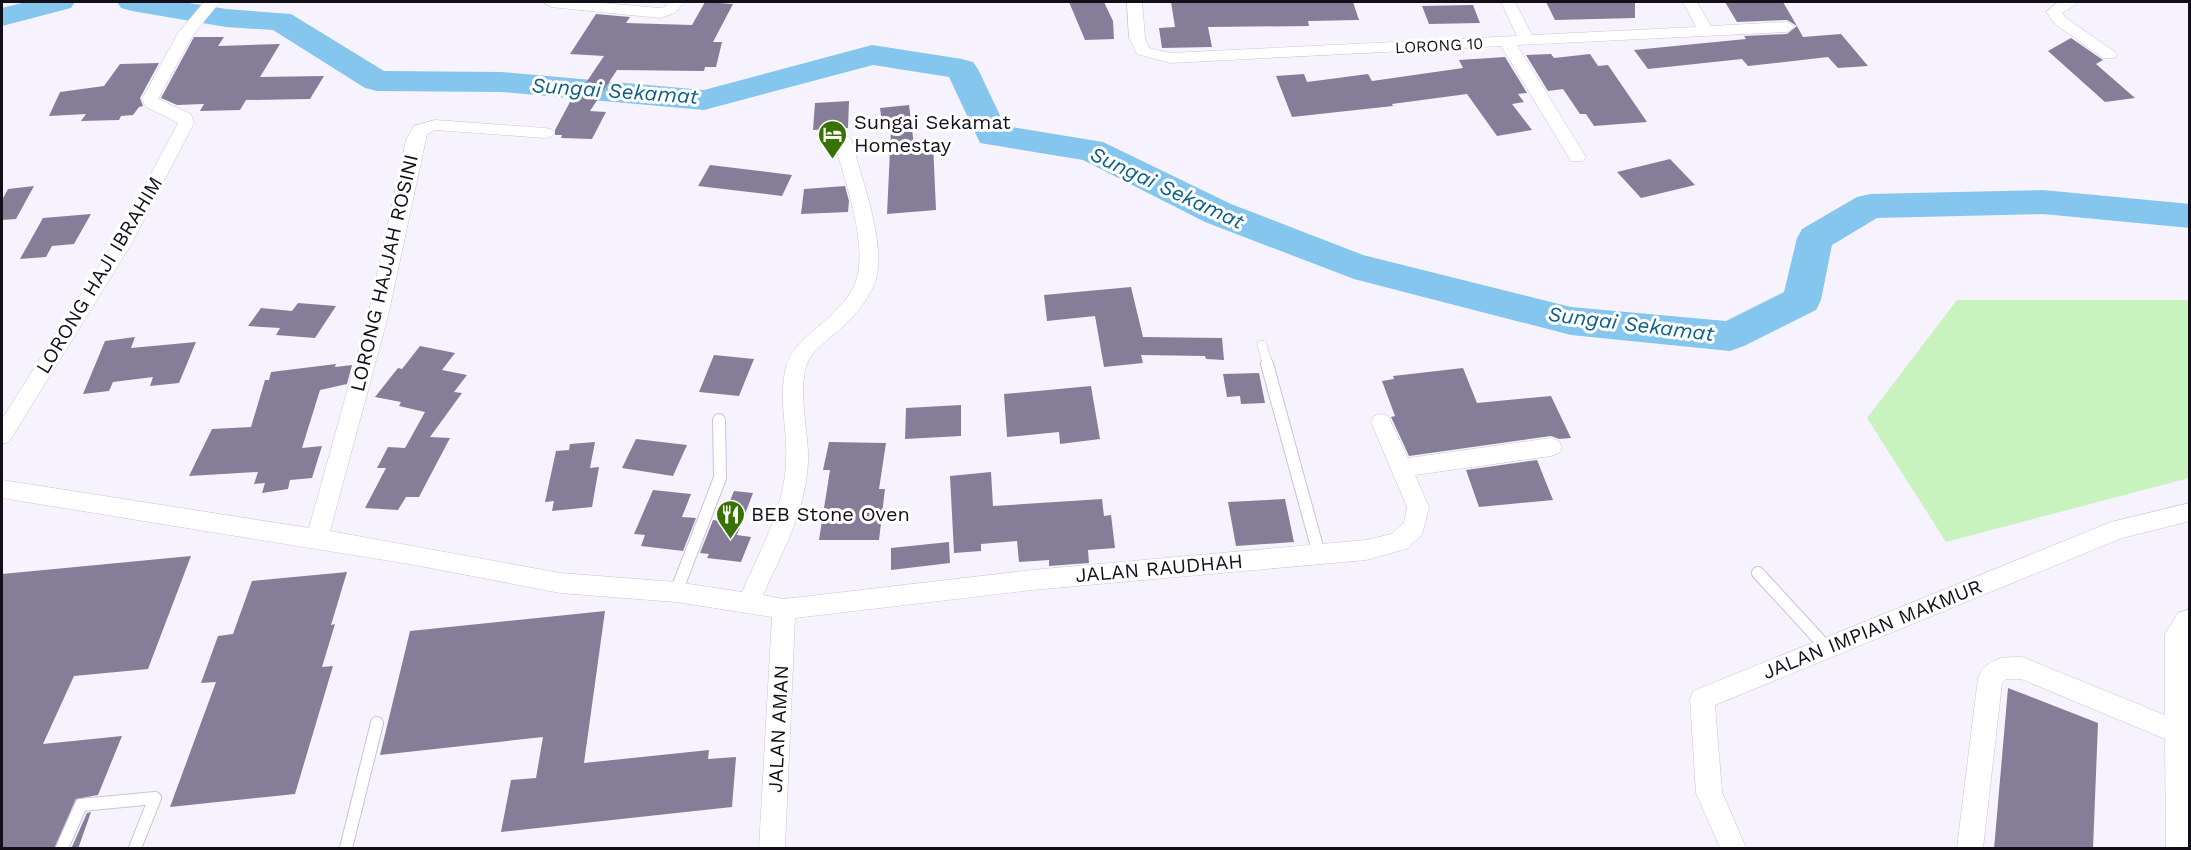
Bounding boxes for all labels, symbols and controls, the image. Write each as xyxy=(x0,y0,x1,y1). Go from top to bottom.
street label: LORONG 10 xyxy=(1394,34,1484,57)
water label: Sungai Sekamat xyxy=(531,72,700,109)
place label: Sungai Sekamat Homestay xyxy=(854,110,1011,157)
hotel icon: Sungai Sekamat Homestay xyxy=(817,118,849,160)
water label: Sungai Sekamat xyxy=(1086,141,1249,234)
street label: LORONG HAJJAH ROSINI xyxy=(345,152,423,394)
street label: LORONG HAJI IBRAHIM xyxy=(31,172,167,378)
water label: Sungai Sekamat xyxy=(1547,301,1716,346)
restaurant icon: BEB Stone Oven xyxy=(714,498,746,540)
place label: BEB Stone Oven xyxy=(751,502,910,526)
street label: JALAN RAUDHAH xyxy=(1074,549,1244,587)
street label: JALAN IMPIAN MAKMUR xyxy=(1759,574,1985,684)
street label: JALAN AMAN xyxy=(763,664,793,794)

